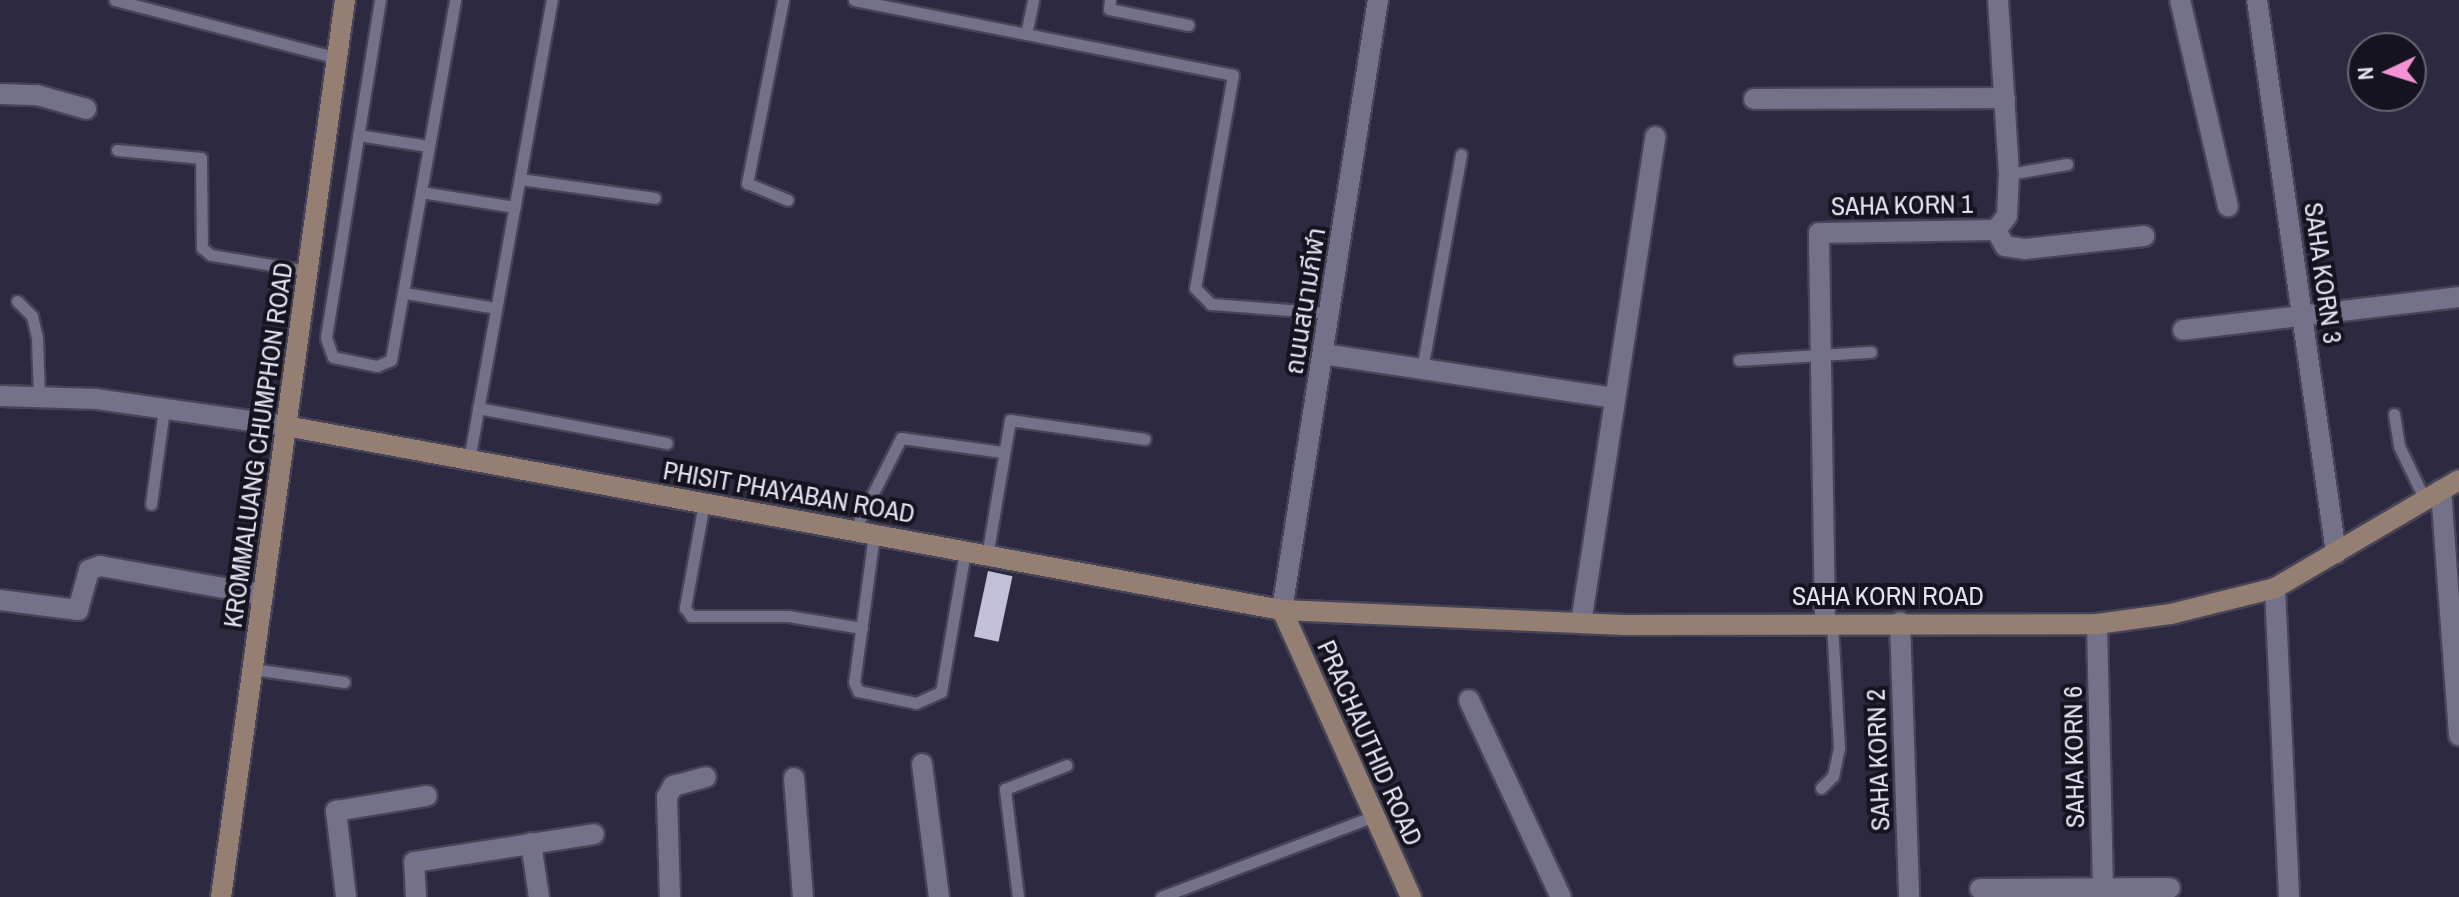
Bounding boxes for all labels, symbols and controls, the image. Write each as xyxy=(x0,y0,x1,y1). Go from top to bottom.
north arrow xyxy=(2347,32,2427,112)
text: N xyxy=(2350,66,2380,81)
street label: SAHA KORN 1 xyxy=(1830,188,1974,222)
street label: SAHA KORN 3 xyxy=(2298,200,2348,346)
street label: ถนนสนามกีฬา xyxy=(1278,225,1332,377)
street label: KROMMALUANG CHUMPHON ROAD xyxy=(217,260,299,630)
street label: PHISIT PHAYABAN ROAD xyxy=(661,454,917,530)
street label: SAHA KORN ROAD xyxy=(1791,580,1985,612)
street label: PRACHAUTHID ROAD xyxy=(1311,635,1429,851)
street label: SAHA KORN 6 xyxy=(2057,685,2091,829)
street label: SAHA KORN 2 xyxy=(1860,688,1896,832)

